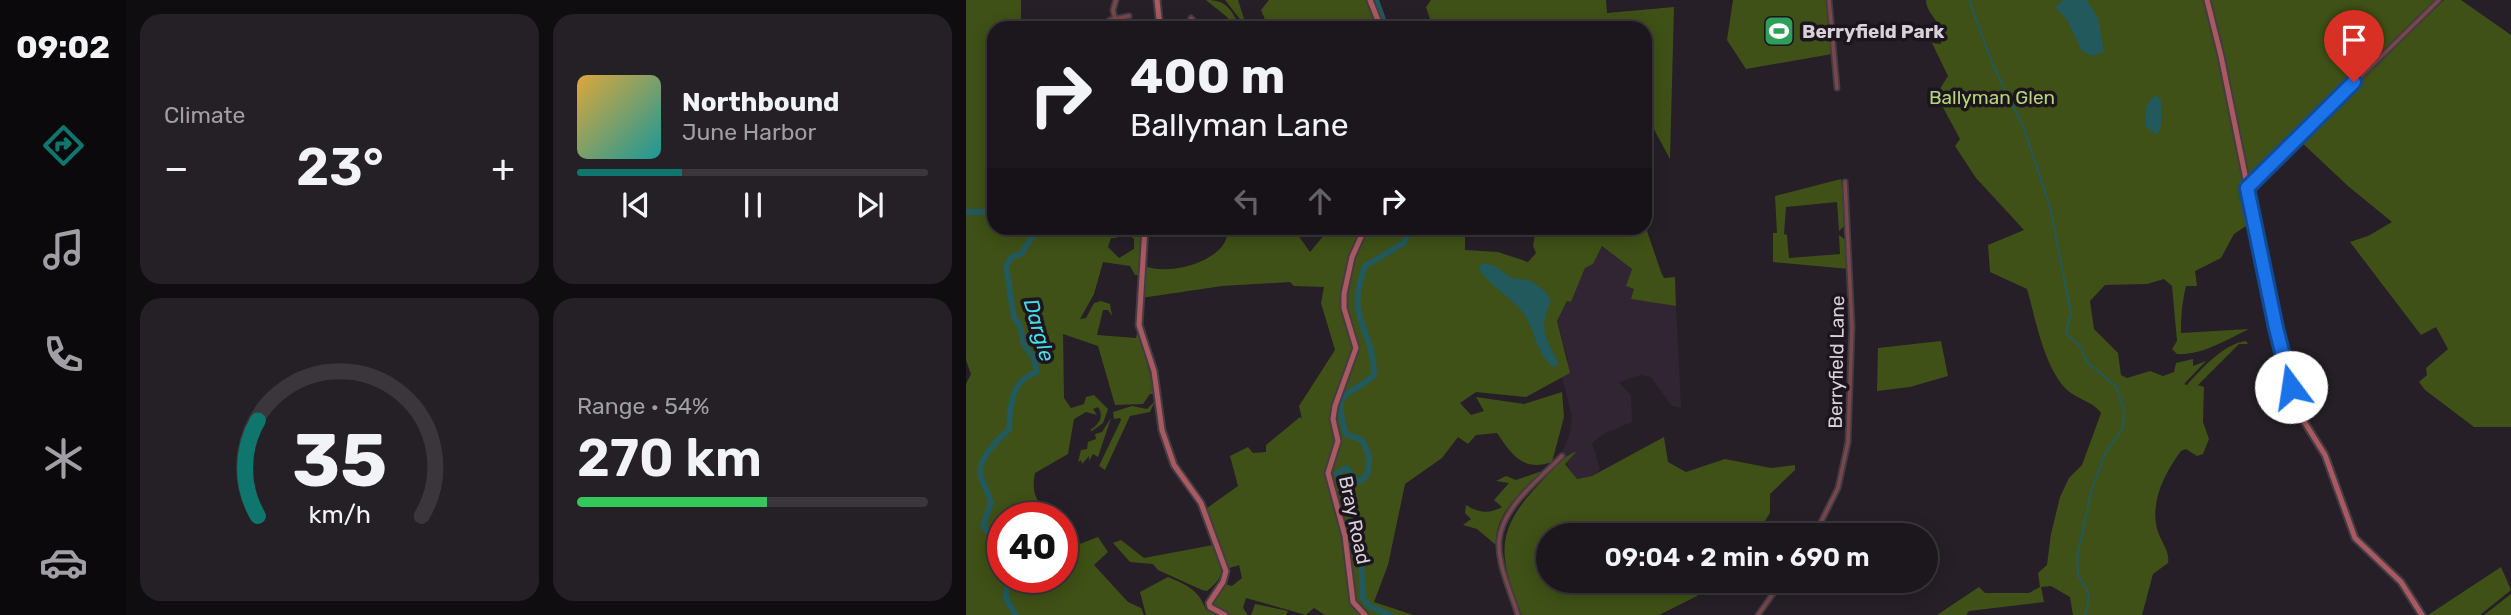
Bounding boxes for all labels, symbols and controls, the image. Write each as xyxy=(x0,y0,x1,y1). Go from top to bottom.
pin xyxy=(2324,10,2384,82)
sports icon: Berryfield Park xyxy=(1762,14,1796,48)
place label: Berryfield Park xyxy=(1802,20,1944,43)
icon: arrive xyxy=(2335,21,2373,59)
text: 09:02 xyxy=(16,28,110,66)
text: 400 m xyxy=(1130,47,1285,105)
icon: right xyxy=(1015,49,1106,140)
park label: Ballyman Glen xyxy=(1929,86,2055,109)
text: Northbound xyxy=(682,87,840,118)
text: Climate xyxy=(164,101,245,129)
text: Ballyman Lane xyxy=(1130,106,1349,144)
text: June Harbor xyxy=(682,118,816,146)
icon: directions xyxy=(39,121,88,170)
text: 23° xyxy=(296,136,384,198)
text: − xyxy=(164,145,189,191)
text: + xyxy=(491,145,515,191)
icon: left xyxy=(1228,182,1266,220)
icon: ahead xyxy=(1301,182,1339,220)
icon: right xyxy=(1374,182,1412,220)
icon: previous xyxy=(617,186,655,224)
icon: pause xyxy=(734,186,772,224)
icon: next xyxy=(851,186,889,224)
icon: music xyxy=(39,225,88,274)
street label: Berryfield Lane xyxy=(1824,295,1849,429)
water label: Dargle xyxy=(1019,296,1060,364)
icon: phone xyxy=(39,330,88,379)
position arrow xyxy=(2254,350,2328,424)
text: Range · 54% xyxy=(577,392,710,420)
text: 35 xyxy=(292,418,387,504)
text: 270 km xyxy=(577,427,762,489)
icon: climate xyxy=(39,434,88,483)
street label: Bray Road xyxy=(1334,474,1375,566)
text: km/h xyxy=(308,499,371,528)
speed limit sign: 40 xyxy=(987,502,1078,593)
icon: car xyxy=(39,538,88,587)
text: 09:04 · 2 min · 690 m xyxy=(1604,542,1870,573)

